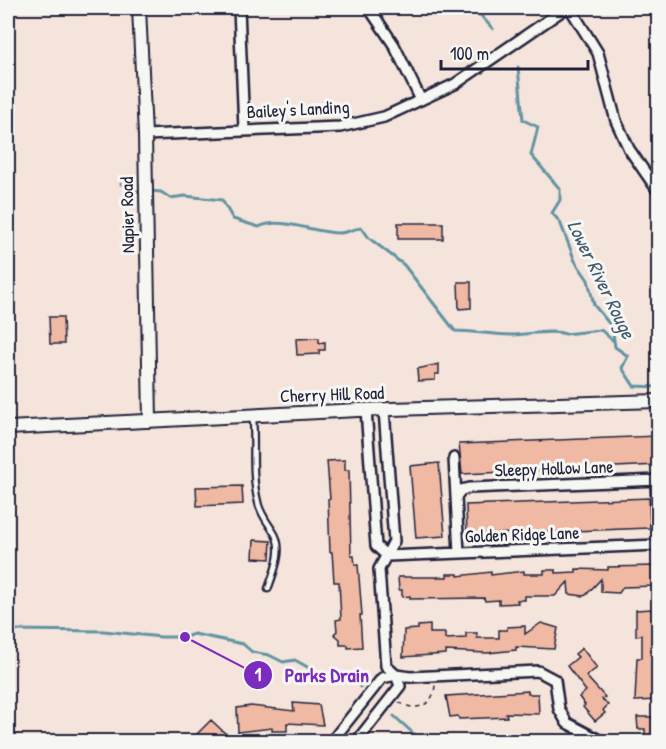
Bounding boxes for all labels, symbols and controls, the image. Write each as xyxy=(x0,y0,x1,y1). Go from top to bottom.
scale bar xyxy=(441,33,588,71)
text: 100 m xyxy=(450,41,489,66)
street label: Bailey's Landing xyxy=(246,94,350,124)
street label: Napier Road xyxy=(114,177,140,253)
water label: Lower River Rouge xyxy=(561,215,643,344)
street label: Cherry Hill Road xyxy=(280,380,384,408)
street label: Sleepy Hollow Lane xyxy=(494,453,614,483)
street label: Golden Ridge Lane xyxy=(464,520,580,548)
callout: Parks Drain xyxy=(243,656,381,694)
text: Parks Drain xyxy=(285,661,369,688)
text: 1 xyxy=(255,662,262,687)

